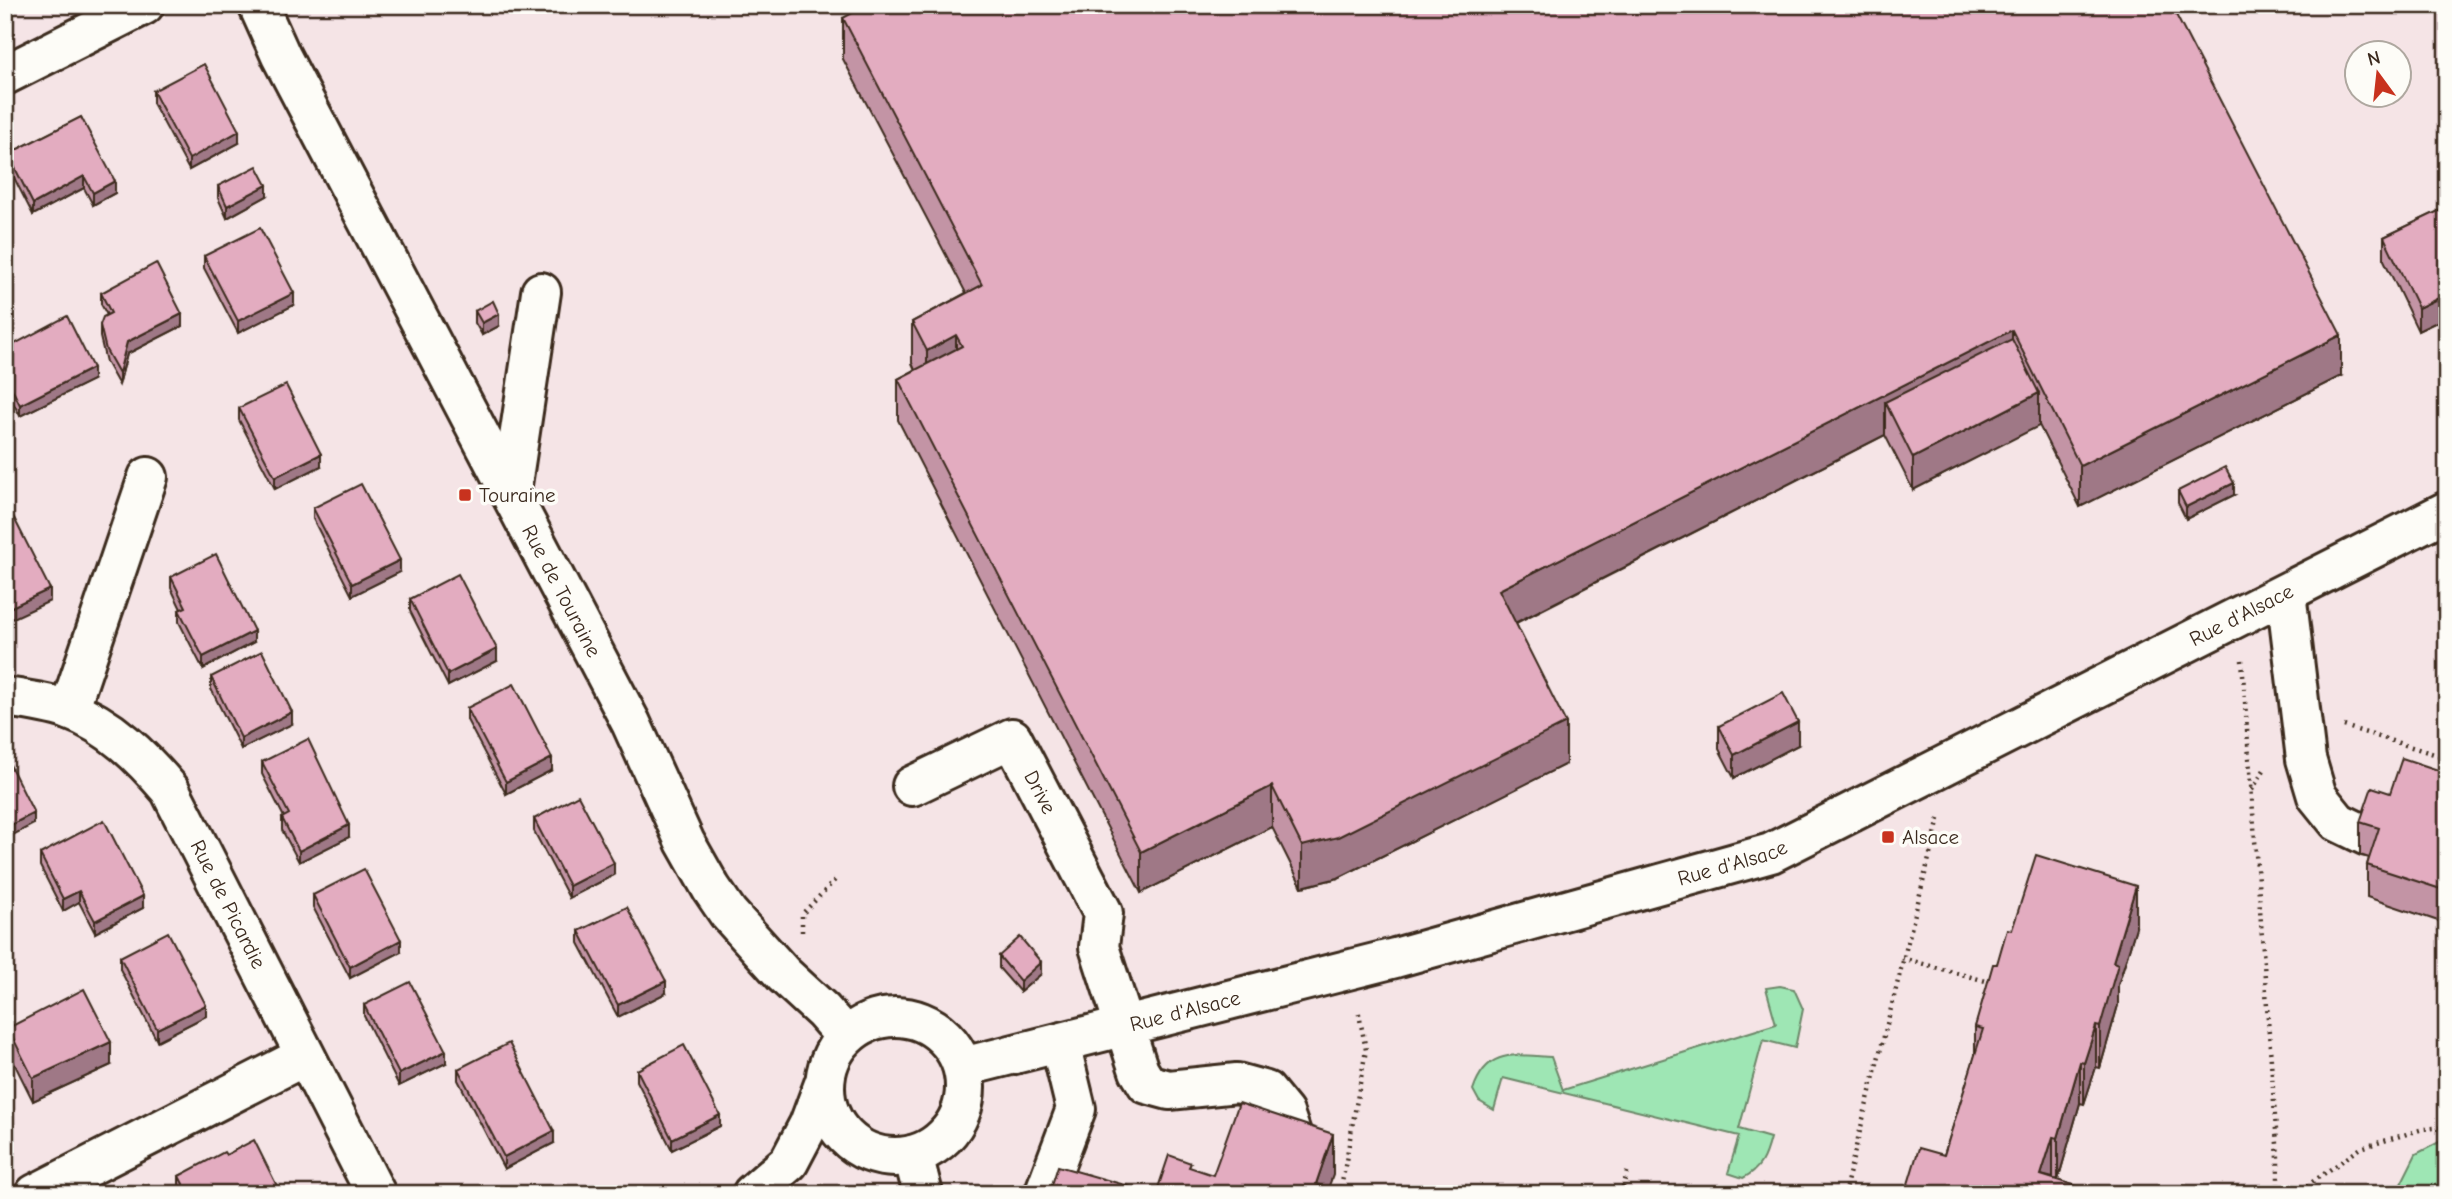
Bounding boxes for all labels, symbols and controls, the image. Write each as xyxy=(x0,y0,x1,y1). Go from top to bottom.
north arrow xyxy=(2344,38,2414,108)
text: N xyxy=(2365,46,2383,71)
place label: Touraine xyxy=(479,483,556,507)
marker: Touraine xyxy=(457,487,473,503)
street label: Rue de Touraine xyxy=(517,521,606,661)
street label: Rue d'Alsace xyxy=(2185,579,2297,651)
street label: Drive xyxy=(1019,767,1061,818)
place label: Alsace xyxy=(1902,825,1959,849)
marker: Alsace xyxy=(1880,829,1896,845)
street label: Rue d'Alsace xyxy=(1675,835,1791,891)
street label: Rue de Picardie xyxy=(186,836,271,973)
street label: Rue d'Alsace xyxy=(1127,986,1243,1036)

